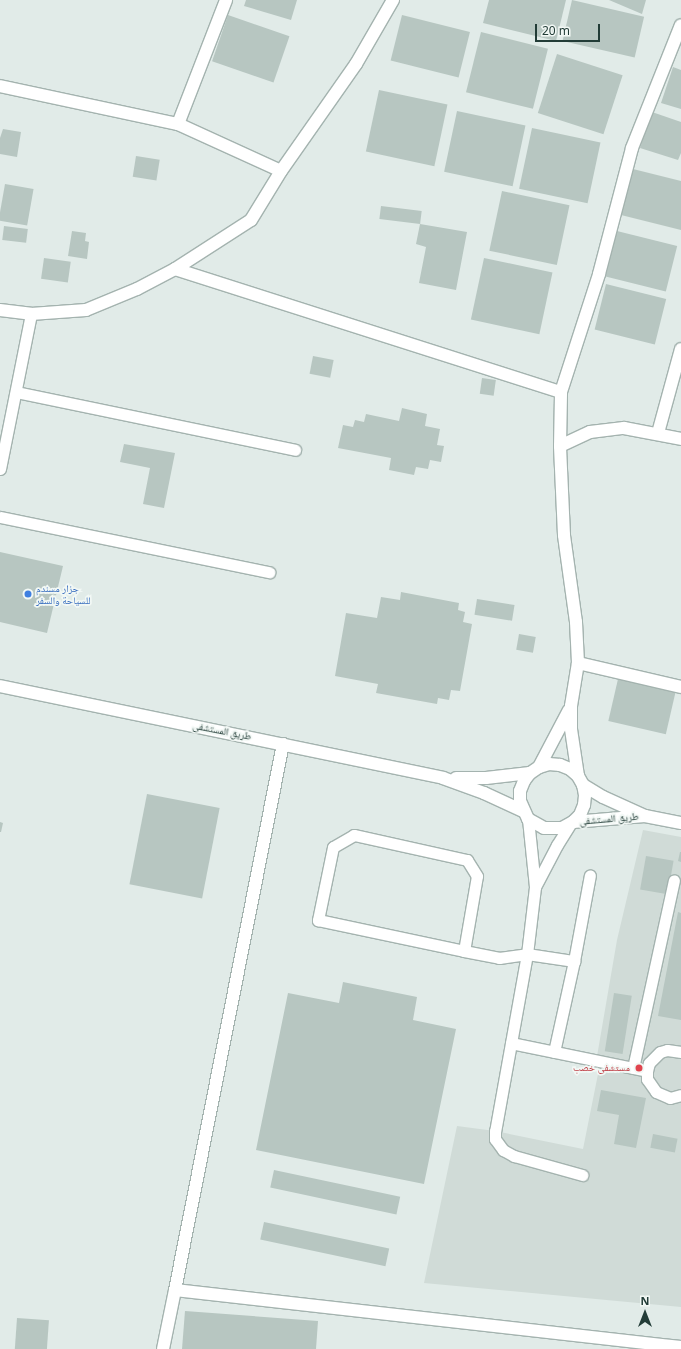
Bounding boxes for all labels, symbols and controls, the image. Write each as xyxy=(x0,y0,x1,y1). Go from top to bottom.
scale bar xyxy=(537,16,602,42)
text: 20 m xyxy=(542,22,570,39)
place label: جزار مسندم للسياحة والسفر xyxy=(36,582,91,606)
marker: جزار مسندم للسياحة والسفر xyxy=(23,589,33,599)
street label: طريق المستشفى xyxy=(192,719,252,743)
street label: طريق المستشفى xyxy=(579,810,639,828)
place label: مستشفى خصب xyxy=(573,1062,630,1074)
marker: مستشفى خصب xyxy=(633,1062,645,1074)
north arrow xyxy=(625,1293,665,1333)
text: N xyxy=(641,1293,649,1308)

